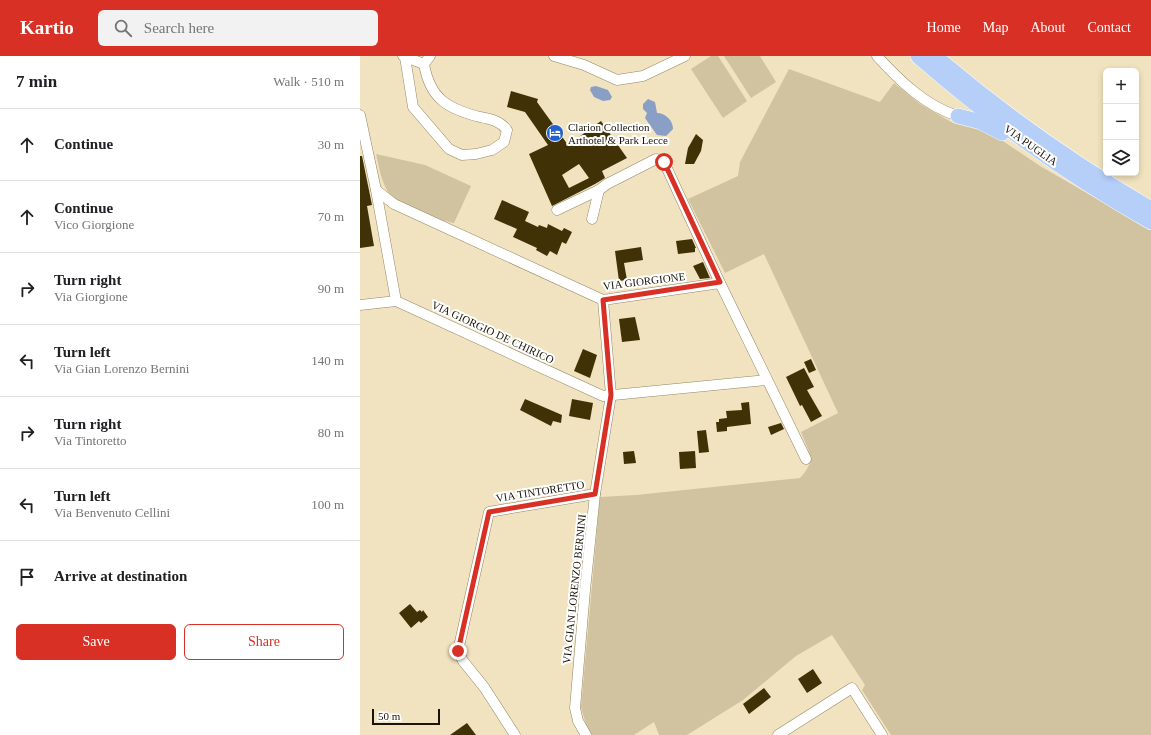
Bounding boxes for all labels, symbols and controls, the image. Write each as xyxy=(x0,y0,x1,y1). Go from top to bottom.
search box xyxy=(98,10,378,46)
text: Kartio xyxy=(20,17,74,38)
icon: search xyxy=(112,17,134,39)
text: Search here xyxy=(144,20,214,36)
text: Home xyxy=(927,20,961,35)
text: Map xyxy=(983,20,1008,35)
text: About xyxy=(1030,20,1065,35)
text: Contact xyxy=(1087,20,1131,35)
map controls xyxy=(1103,68,1139,176)
button: + xyxy=(1103,68,1139,104)
text: 7 min xyxy=(16,72,57,91)
text: Walk · 510 m xyxy=(273,74,344,89)
button: − xyxy=(1103,104,1139,140)
place label: Clarion Collection Arthotel & Park Lecce xyxy=(568,121,668,146)
street label: VIA PUGLIA xyxy=(1002,122,1060,168)
hotel icon: Clarion Collection Arthotel & Park Lecce xyxy=(545,123,565,143)
icon: ahead xyxy=(16,134,38,156)
text: Continue xyxy=(54,136,113,152)
text: 30 m xyxy=(318,137,344,152)
button: layers xyxy=(1103,140,1139,176)
route start xyxy=(655,153,673,171)
text: Continue xyxy=(54,200,113,216)
icon: ahead xyxy=(16,206,38,228)
text: 70 m xyxy=(318,209,344,224)
text: Vico Giorgione xyxy=(54,217,134,232)
street label: VIA GIORGIONE xyxy=(602,270,686,292)
text: Turn right xyxy=(54,272,121,288)
icon: right xyxy=(16,278,38,300)
text: 90 m xyxy=(318,281,344,296)
text: Via Giorgione xyxy=(54,289,128,304)
street label: VIA GIORGIO DE CHIRICO xyxy=(430,298,556,366)
text: Turn left xyxy=(54,344,111,360)
icon: left xyxy=(16,350,38,372)
text: 140 m xyxy=(311,353,344,368)
text: Via Gian Lorenzo Bernini xyxy=(54,361,189,376)
text: Turn right xyxy=(54,416,121,432)
icon: right xyxy=(16,422,38,444)
text: 80 m xyxy=(318,425,344,440)
text: Via Tintoretto xyxy=(54,433,127,448)
street label: VIA TINTORETTO xyxy=(495,478,585,504)
text: Turn left xyxy=(54,488,111,504)
icon: left xyxy=(16,494,38,516)
text: 100 m xyxy=(311,497,344,512)
text: Via Benvenuto Cellini xyxy=(54,505,170,520)
street label: VIA GIAN LORENZO BERNINI xyxy=(560,513,588,665)
icon: arrive xyxy=(16,566,38,588)
text: Arrive at destination xyxy=(54,568,187,584)
button: Save xyxy=(16,624,176,660)
button: Share xyxy=(184,624,344,660)
route end xyxy=(449,642,467,660)
scale bar xyxy=(372,707,440,726)
text: 50 m xyxy=(378,710,400,722)

